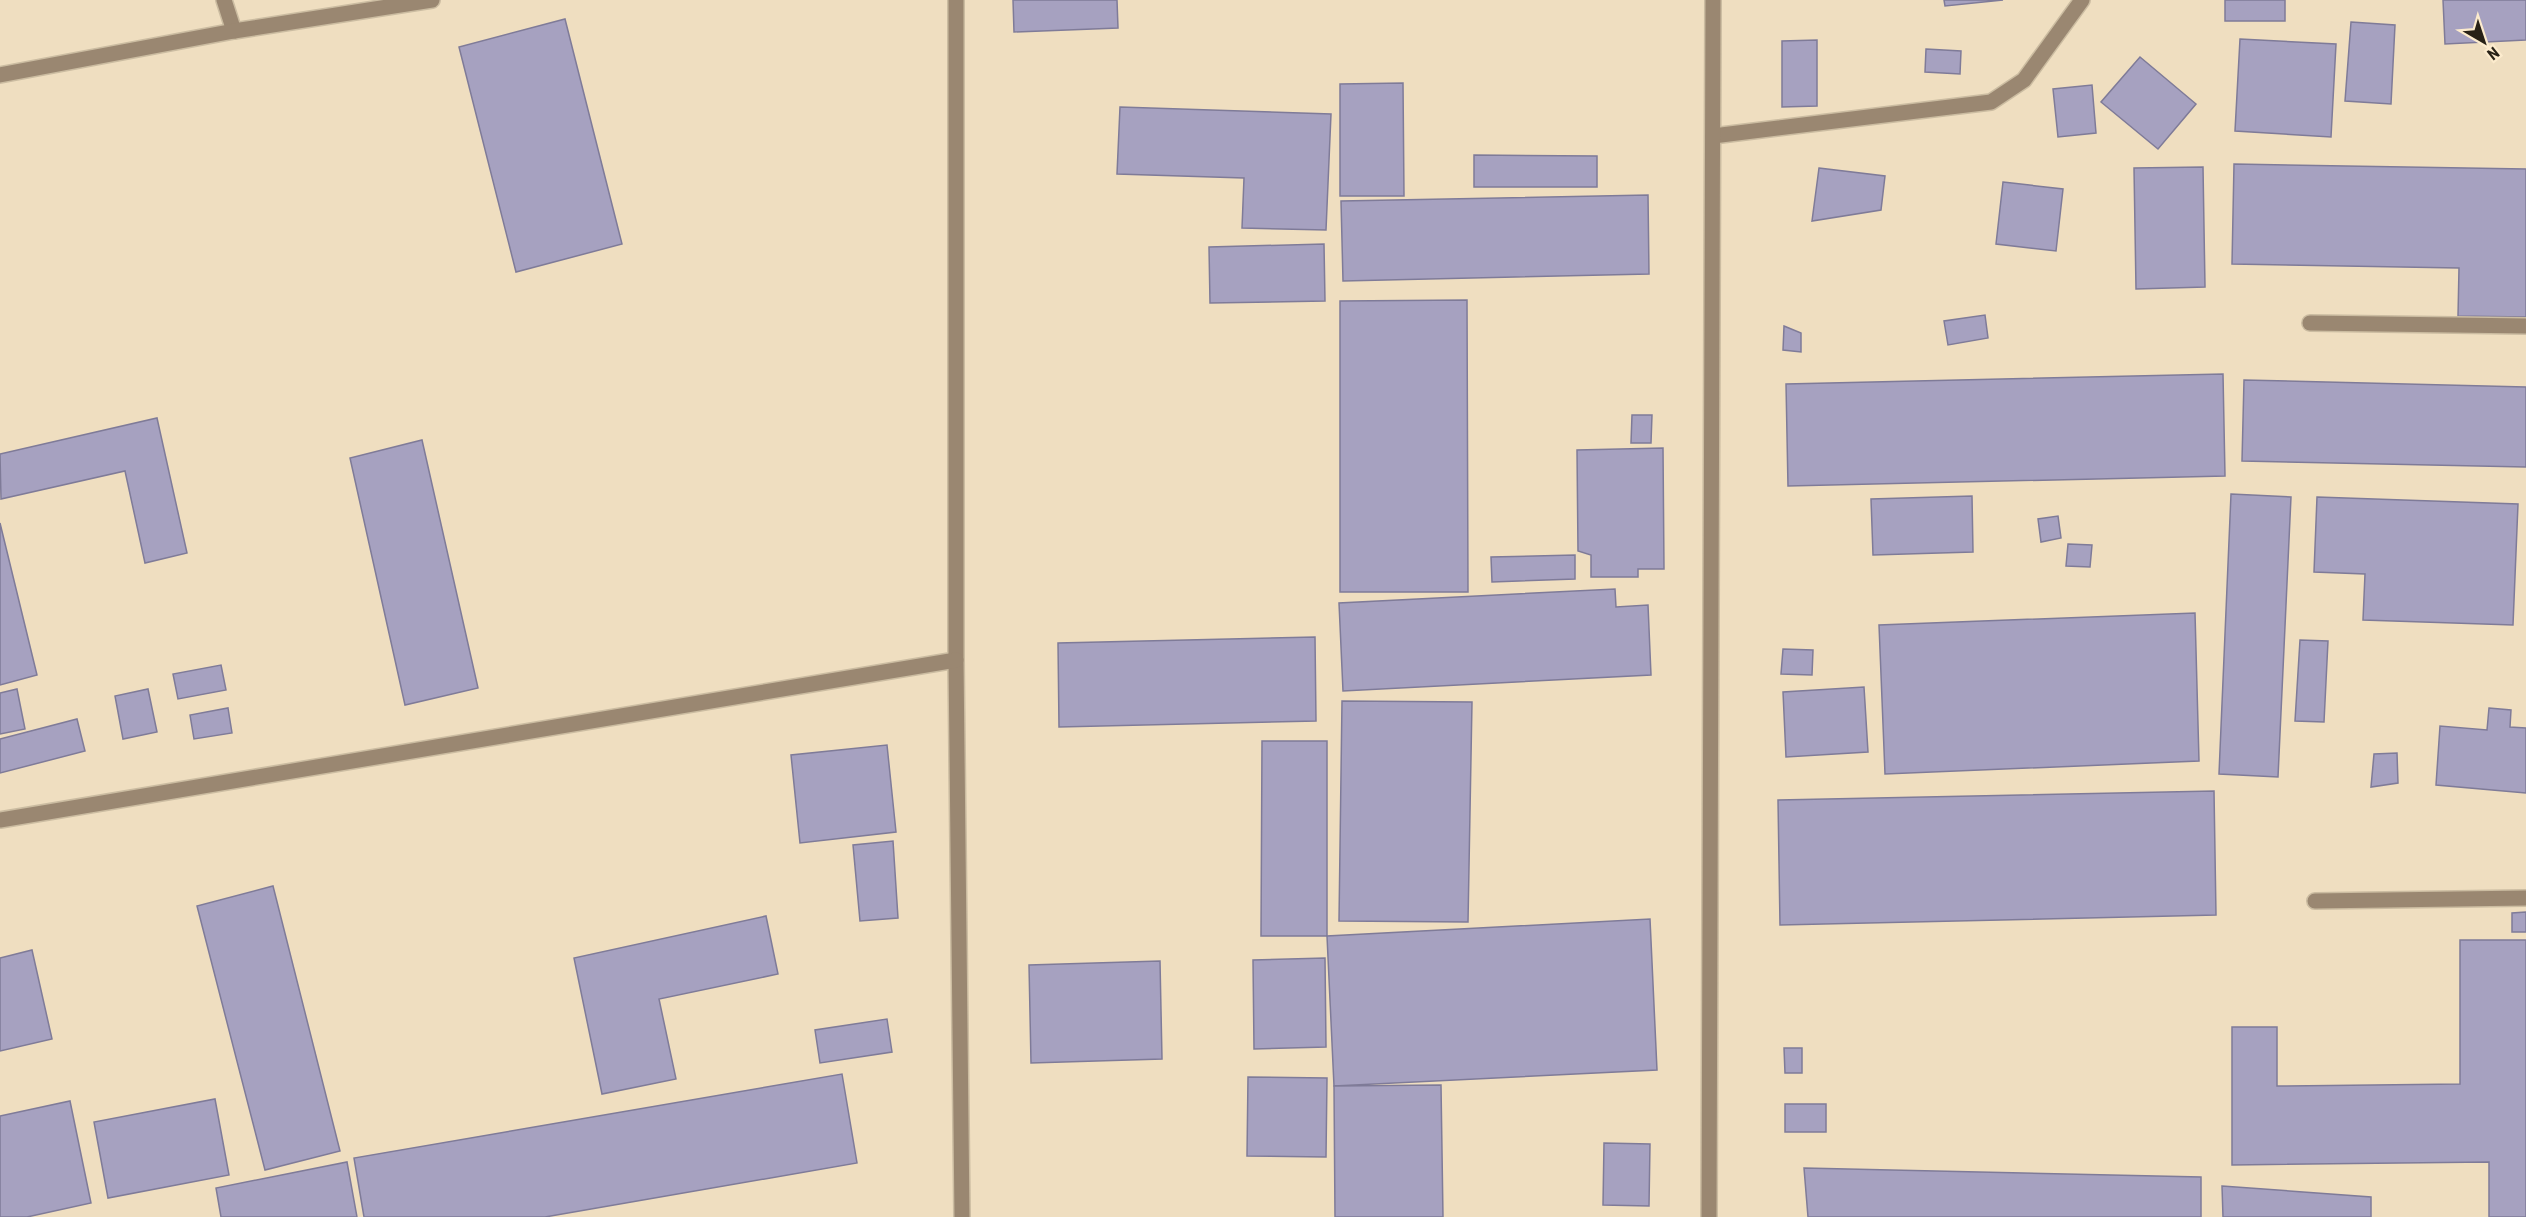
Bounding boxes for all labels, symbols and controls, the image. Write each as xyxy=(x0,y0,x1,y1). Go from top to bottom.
north arrow xyxy=(2454,12,2514,72)
text: N xyxy=(2483,43,2503,64)

